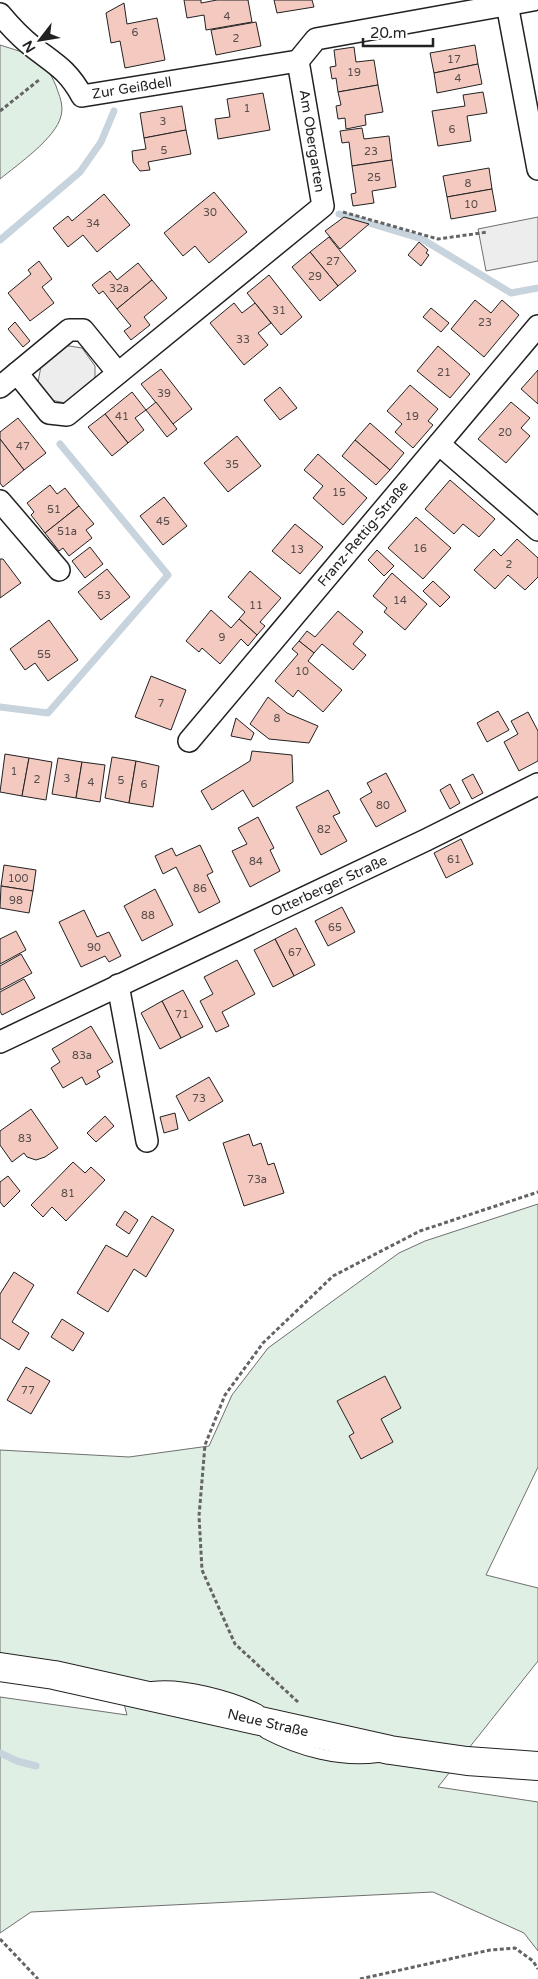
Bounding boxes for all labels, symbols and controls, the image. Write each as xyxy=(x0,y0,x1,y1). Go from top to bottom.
house number: 4 xyxy=(224,10,231,23)
north arrow xyxy=(15,15,65,65)
scale bar xyxy=(363,15,433,47)
text: 20 m xyxy=(370,24,407,42)
house number: 6 xyxy=(132,26,139,39)
house number: 2 xyxy=(233,32,240,45)
text: N xyxy=(19,37,39,56)
house number: 17 xyxy=(447,53,461,66)
house number: 19 xyxy=(347,66,361,79)
house number: 4 xyxy=(455,72,462,85)
street label: Zur Geißdell xyxy=(91,73,173,103)
street label: Am Obergarten xyxy=(295,88,329,194)
house number: 1 xyxy=(244,102,250,115)
house number: 3 xyxy=(160,115,167,128)
house number: 6 xyxy=(449,123,456,136)
house number: 5 xyxy=(161,144,168,157)
house number: 23 xyxy=(364,145,378,158)
house number: 25 xyxy=(367,171,381,184)
house number: 8 xyxy=(465,177,472,190)
house number: 10 xyxy=(464,198,478,211)
house number: 30 xyxy=(203,206,217,219)
house number: 34 xyxy=(86,217,100,230)
house number: 27 xyxy=(326,255,340,268)
house number: 29 xyxy=(308,270,322,283)
house number: 32a xyxy=(109,282,129,295)
house number: 31 xyxy=(272,304,286,317)
house number: 23 xyxy=(478,316,492,329)
house number: 33 xyxy=(236,333,250,346)
house number: 21 xyxy=(437,366,451,379)
house number: 39 xyxy=(157,387,171,400)
house number: 41 xyxy=(115,410,129,423)
house number: 19 xyxy=(405,410,419,423)
house number: 20 xyxy=(498,426,512,439)
house number: 47 xyxy=(16,440,30,453)
house number: 35 xyxy=(225,458,239,471)
street label: Franz-Rettig-Straße xyxy=(314,478,412,590)
house number: 15 xyxy=(332,486,346,499)
house number: 51 xyxy=(47,503,61,516)
house number: 45 xyxy=(156,515,170,528)
house number: 51a xyxy=(57,525,77,538)
house number: 16 xyxy=(413,542,427,555)
house number: 13 xyxy=(290,543,304,556)
house number: 2 xyxy=(506,558,513,571)
house number: 53 xyxy=(97,589,111,602)
house number: 14 xyxy=(393,594,407,607)
house number: 11 xyxy=(249,599,263,612)
house number: 9 xyxy=(219,631,226,644)
house number: 55 xyxy=(37,648,51,661)
house number: 10 xyxy=(295,665,309,678)
house number: 7 xyxy=(158,697,165,710)
house number: 8 xyxy=(274,712,281,725)
house number: 1 xyxy=(11,765,17,778)
house number: 3 xyxy=(64,772,71,785)
house number: 2 xyxy=(34,773,41,786)
house number: 5 xyxy=(118,774,125,787)
house number: 4 xyxy=(88,776,95,789)
house number: 6 xyxy=(141,778,148,791)
house number: 80 xyxy=(376,799,390,812)
house number: 82 xyxy=(317,823,331,836)
street label: Otterberger Straße xyxy=(268,852,390,920)
house number: 61 xyxy=(447,853,461,866)
house number: 84 xyxy=(249,855,263,868)
house number: 100 xyxy=(8,872,28,885)
house number: 86 xyxy=(193,882,207,895)
house number: 98 xyxy=(9,894,23,907)
house number: 88 xyxy=(141,909,155,922)
house number: 65 xyxy=(328,921,342,934)
house number: 90 xyxy=(87,941,101,954)
house number: 67 xyxy=(288,946,302,959)
house number: 71 xyxy=(175,1008,189,1021)
house number: 83a xyxy=(72,1049,92,1062)
house number: 73 xyxy=(192,1092,206,1105)
house number: 83 xyxy=(18,1132,32,1145)
house number: 73a xyxy=(247,1173,267,1186)
house number: 81 xyxy=(61,1187,75,1200)
house number: 77 xyxy=(21,1384,35,1397)
street label: Neue Straße xyxy=(226,1705,310,1741)

